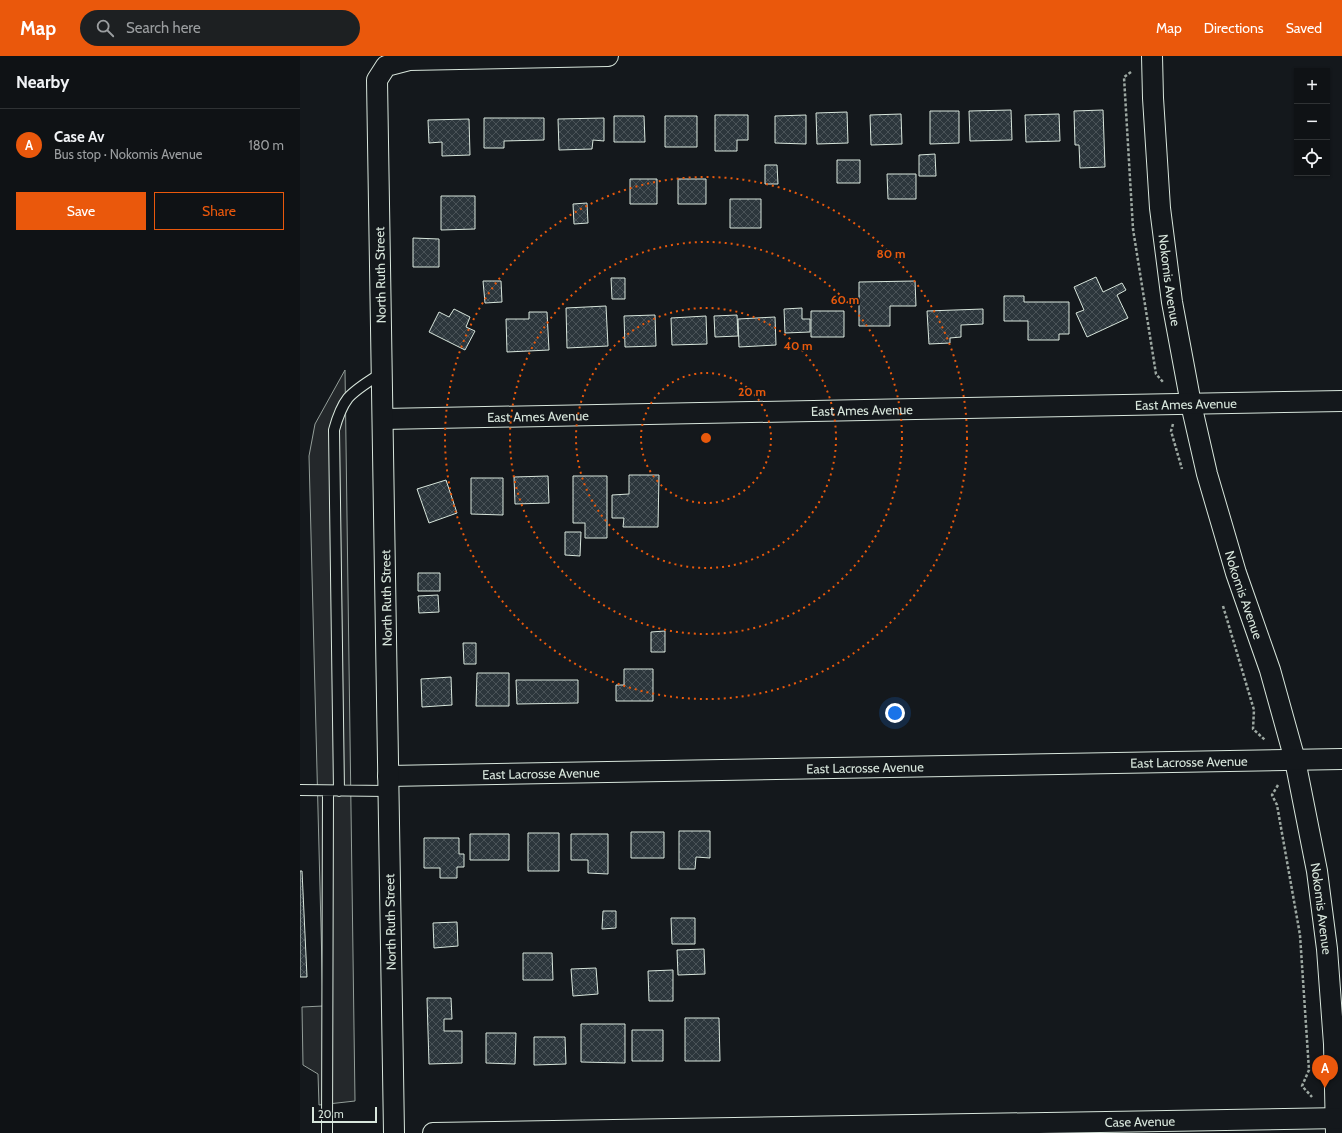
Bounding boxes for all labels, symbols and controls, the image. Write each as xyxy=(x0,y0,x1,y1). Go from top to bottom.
search box xyxy=(80,10,360,46)
text: Map xyxy=(20,17,56,40)
icon: search xyxy=(94,17,116,39)
text: Search here xyxy=(126,19,201,37)
text: Map xyxy=(1156,19,1182,37)
text: Directions xyxy=(1204,19,1264,37)
text: Saved xyxy=(1286,19,1322,37)
map controls xyxy=(1294,68,1330,176)
button: + xyxy=(1294,68,1330,104)
text: Nearby xyxy=(16,72,69,92)
button: − xyxy=(1294,104,1330,140)
text: Case Av xyxy=(54,128,104,146)
text: A xyxy=(25,137,33,153)
text: 180 m xyxy=(248,137,284,153)
button: locate xyxy=(1294,140,1330,176)
text: Bus stop · Nokomis Avenue xyxy=(54,146,202,162)
button: Save xyxy=(16,192,146,230)
button: Share xyxy=(154,192,284,230)
street label: North Ruth Street xyxy=(371,226,389,324)
street label: Nokomis Avenue xyxy=(1155,233,1184,328)
text: 80 m xyxy=(877,246,905,261)
text: 60 m xyxy=(831,292,859,307)
text: 40 m xyxy=(783,338,813,353)
text: 20 m xyxy=(738,384,766,399)
street label: East Ames Avenue xyxy=(1135,395,1237,413)
street label: East Ames Avenue xyxy=(811,401,913,419)
street label: East Ames Avenue xyxy=(487,407,589,425)
centre of rings xyxy=(699,431,713,445)
street label: North Ruth Street xyxy=(377,549,395,647)
street label: Nokomis Avenue xyxy=(1222,549,1267,642)
your location xyxy=(885,703,905,723)
street label: East Lacrosse Avenue xyxy=(1130,753,1248,771)
street label: East Lacrosse Avenue xyxy=(806,758,924,777)
street label: East Lacrosse Avenue xyxy=(482,764,600,782)
street label: Nokomis Avenue xyxy=(1308,861,1335,956)
street label: North Ruth Street xyxy=(381,873,399,971)
pin: A xyxy=(1312,1055,1338,1088)
scale bar xyxy=(312,1105,377,1124)
text: 20 m xyxy=(318,1107,344,1121)
street label: Case Avenue xyxy=(1105,1113,1176,1130)

